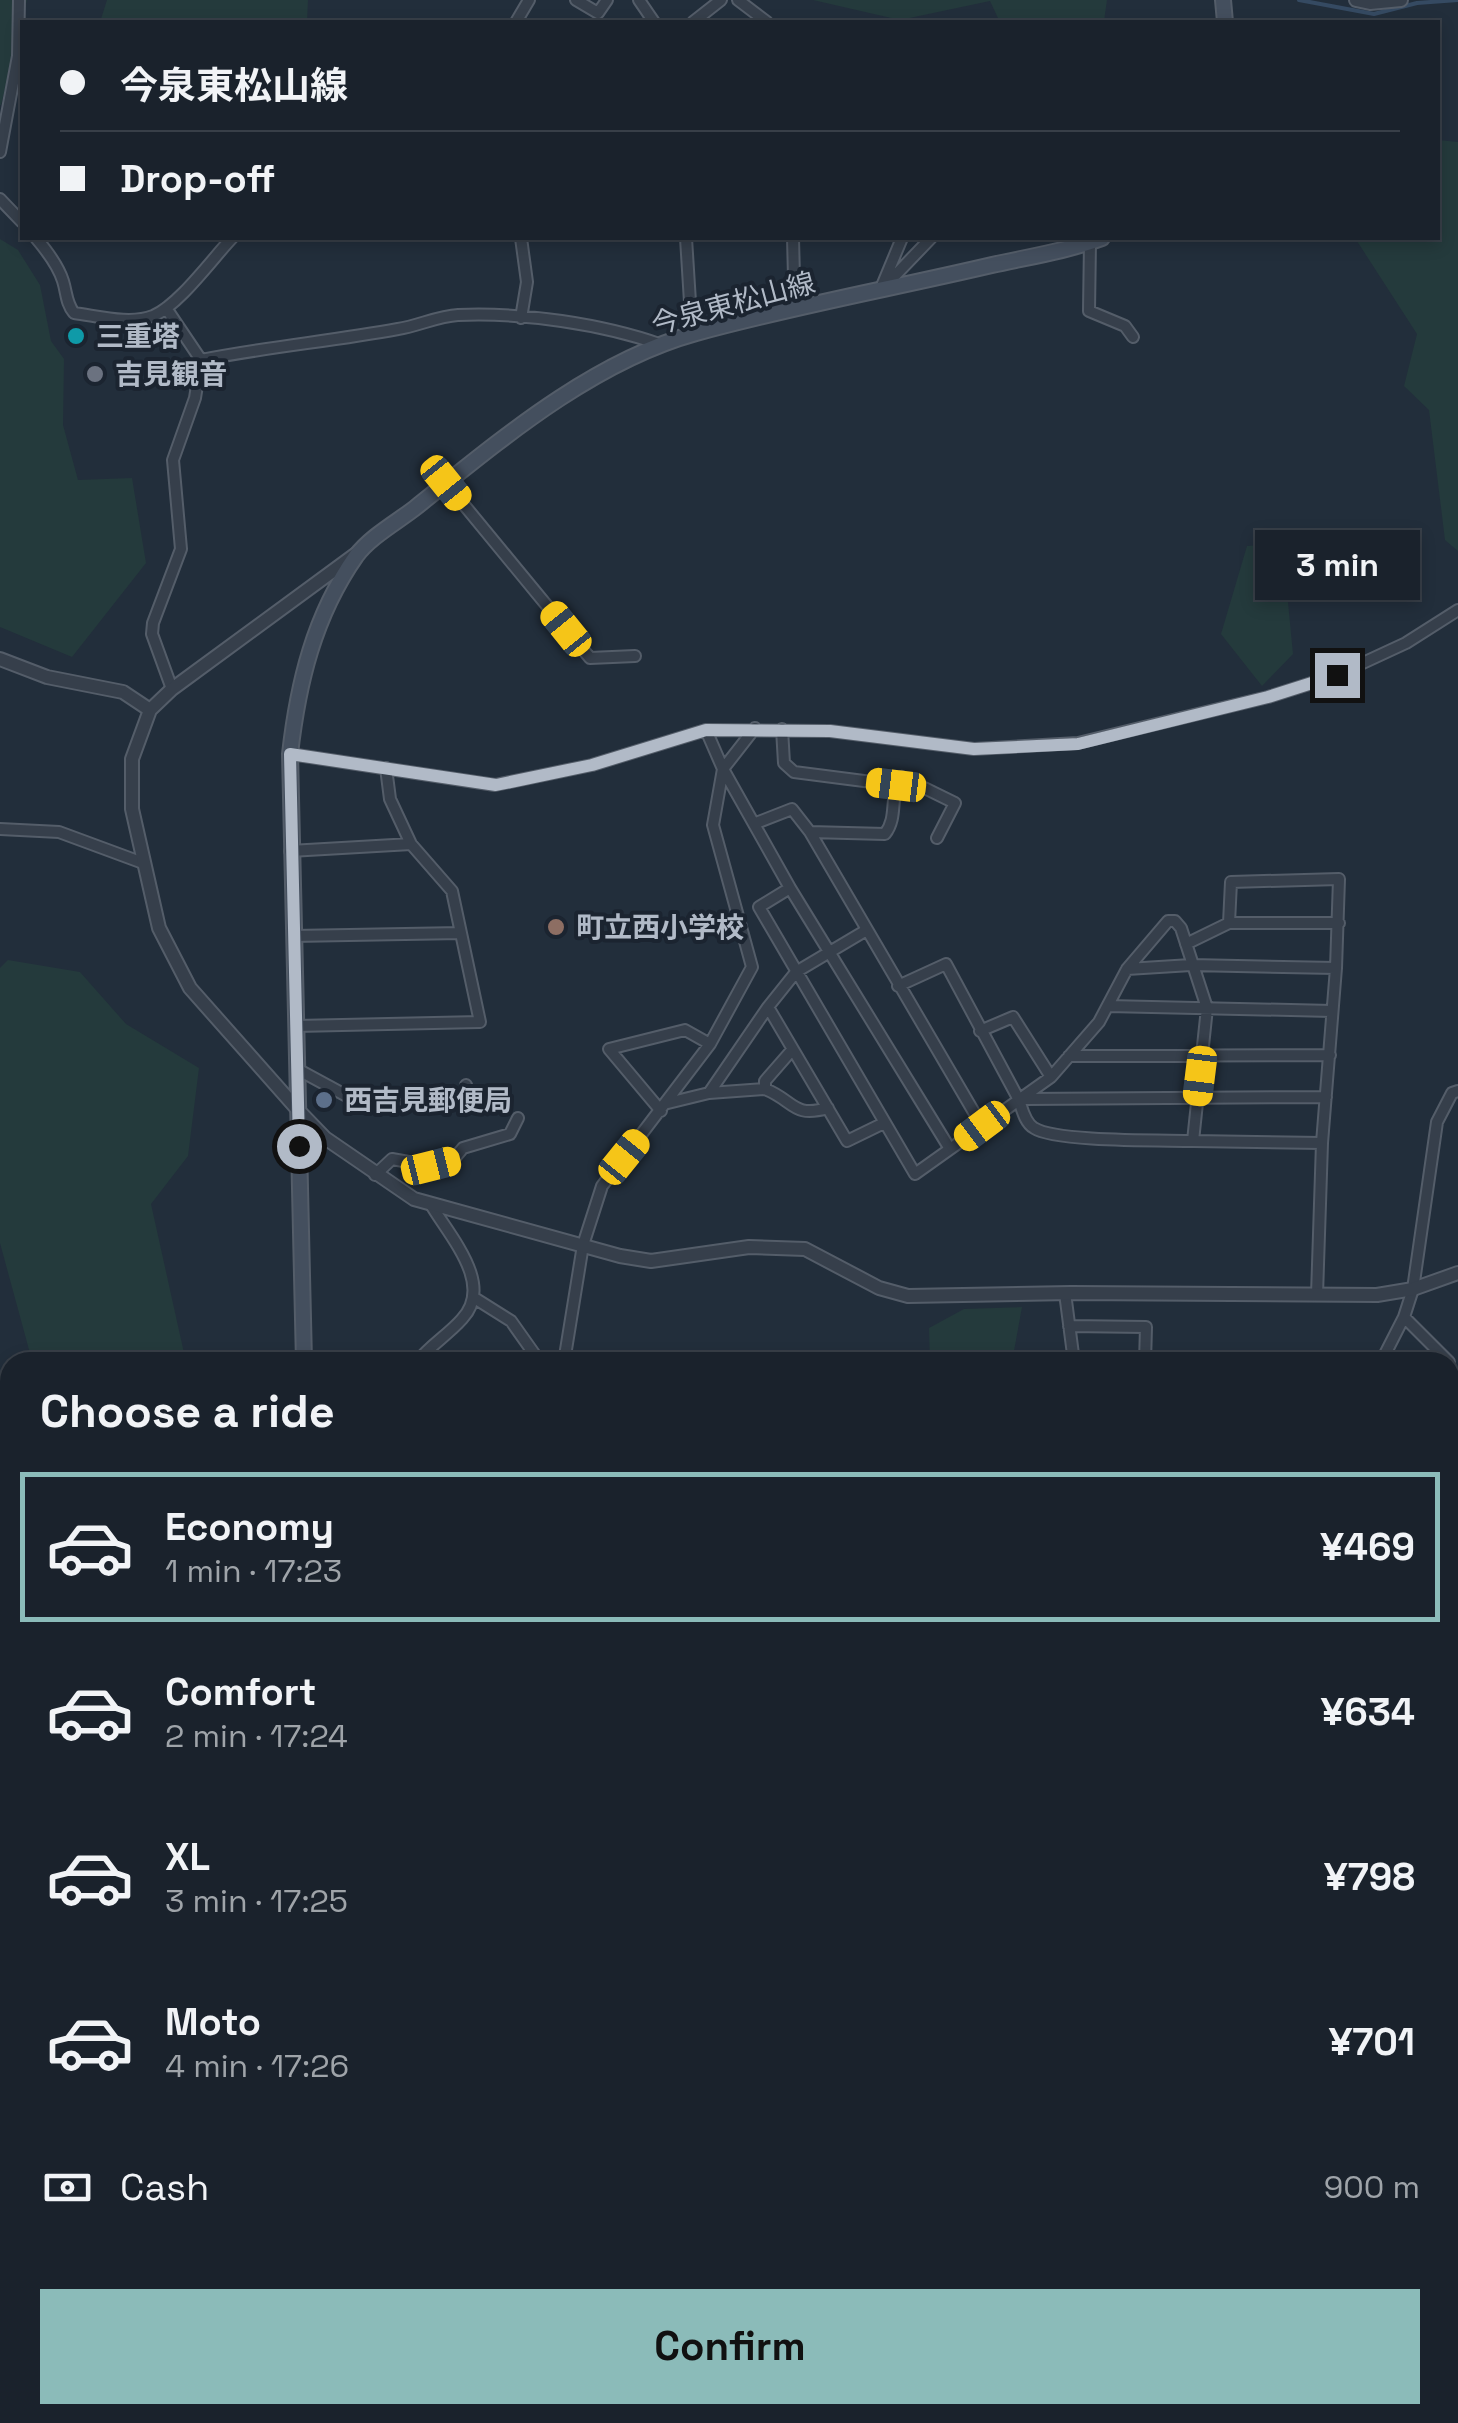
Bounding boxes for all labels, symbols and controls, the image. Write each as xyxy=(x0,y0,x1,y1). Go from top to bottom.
text: 今泉東松山線 xyxy=(120,62,348,110)
text: Drop-off xyxy=(120,155,275,203)
street label: 今泉東松山線 xyxy=(647,264,819,342)
place label: 三重塔 xyxy=(96,318,180,354)
marker: 三重塔 xyxy=(65,325,87,347)
place label: 吉見観音 xyxy=(115,356,227,392)
marker: 吉見観音 xyxy=(84,363,106,385)
car xyxy=(415,450,477,516)
callout: 3 min xyxy=(1254,530,1420,600)
text: 3 min xyxy=(1296,545,1379,585)
car xyxy=(535,596,597,662)
route end xyxy=(1315,653,1360,698)
car xyxy=(864,766,928,804)
place label: 町立西小学校 xyxy=(576,909,744,945)
marker: 町立西小学校 xyxy=(545,916,567,938)
car xyxy=(1181,1044,1219,1108)
place label: 西吉見郵便局 xyxy=(344,1082,512,1118)
marker: 西吉見郵便局 xyxy=(313,1089,335,1111)
car xyxy=(949,1096,1015,1156)
route start xyxy=(277,1124,322,1169)
car xyxy=(593,1124,655,1190)
car xyxy=(398,1144,464,1188)
text: Choose a ride xyxy=(40,1383,335,1440)
icon: car xyxy=(45,1502,135,1592)
text: Economy xyxy=(165,1503,334,1551)
text: ¥469 xyxy=(1320,1523,1415,1571)
text: 1 min · 17:23 xyxy=(165,1551,342,1591)
icon: car xyxy=(45,1667,135,1757)
text: Comfort xyxy=(165,1668,316,1716)
text: ¥634 xyxy=(1321,1688,1415,1736)
text: 2 min · 17:24 xyxy=(165,1716,348,1756)
icon: car xyxy=(45,1832,135,1922)
text: XL xyxy=(165,1833,210,1881)
text: ¥798 xyxy=(1324,1853,1415,1901)
text: 3 min · 17:25 xyxy=(165,1881,348,1921)
icon: car xyxy=(45,1997,135,2087)
text: Moto xyxy=(165,1998,261,2046)
text: ¥701 xyxy=(1329,2018,1415,2066)
text: 4 min · 17:26 xyxy=(165,2046,349,2086)
icon: cash xyxy=(40,2160,95,2215)
text: Cash xyxy=(120,2163,209,2211)
text: 900 m xyxy=(1324,2167,1420,2207)
button: Confirm xyxy=(40,2289,1420,2404)

